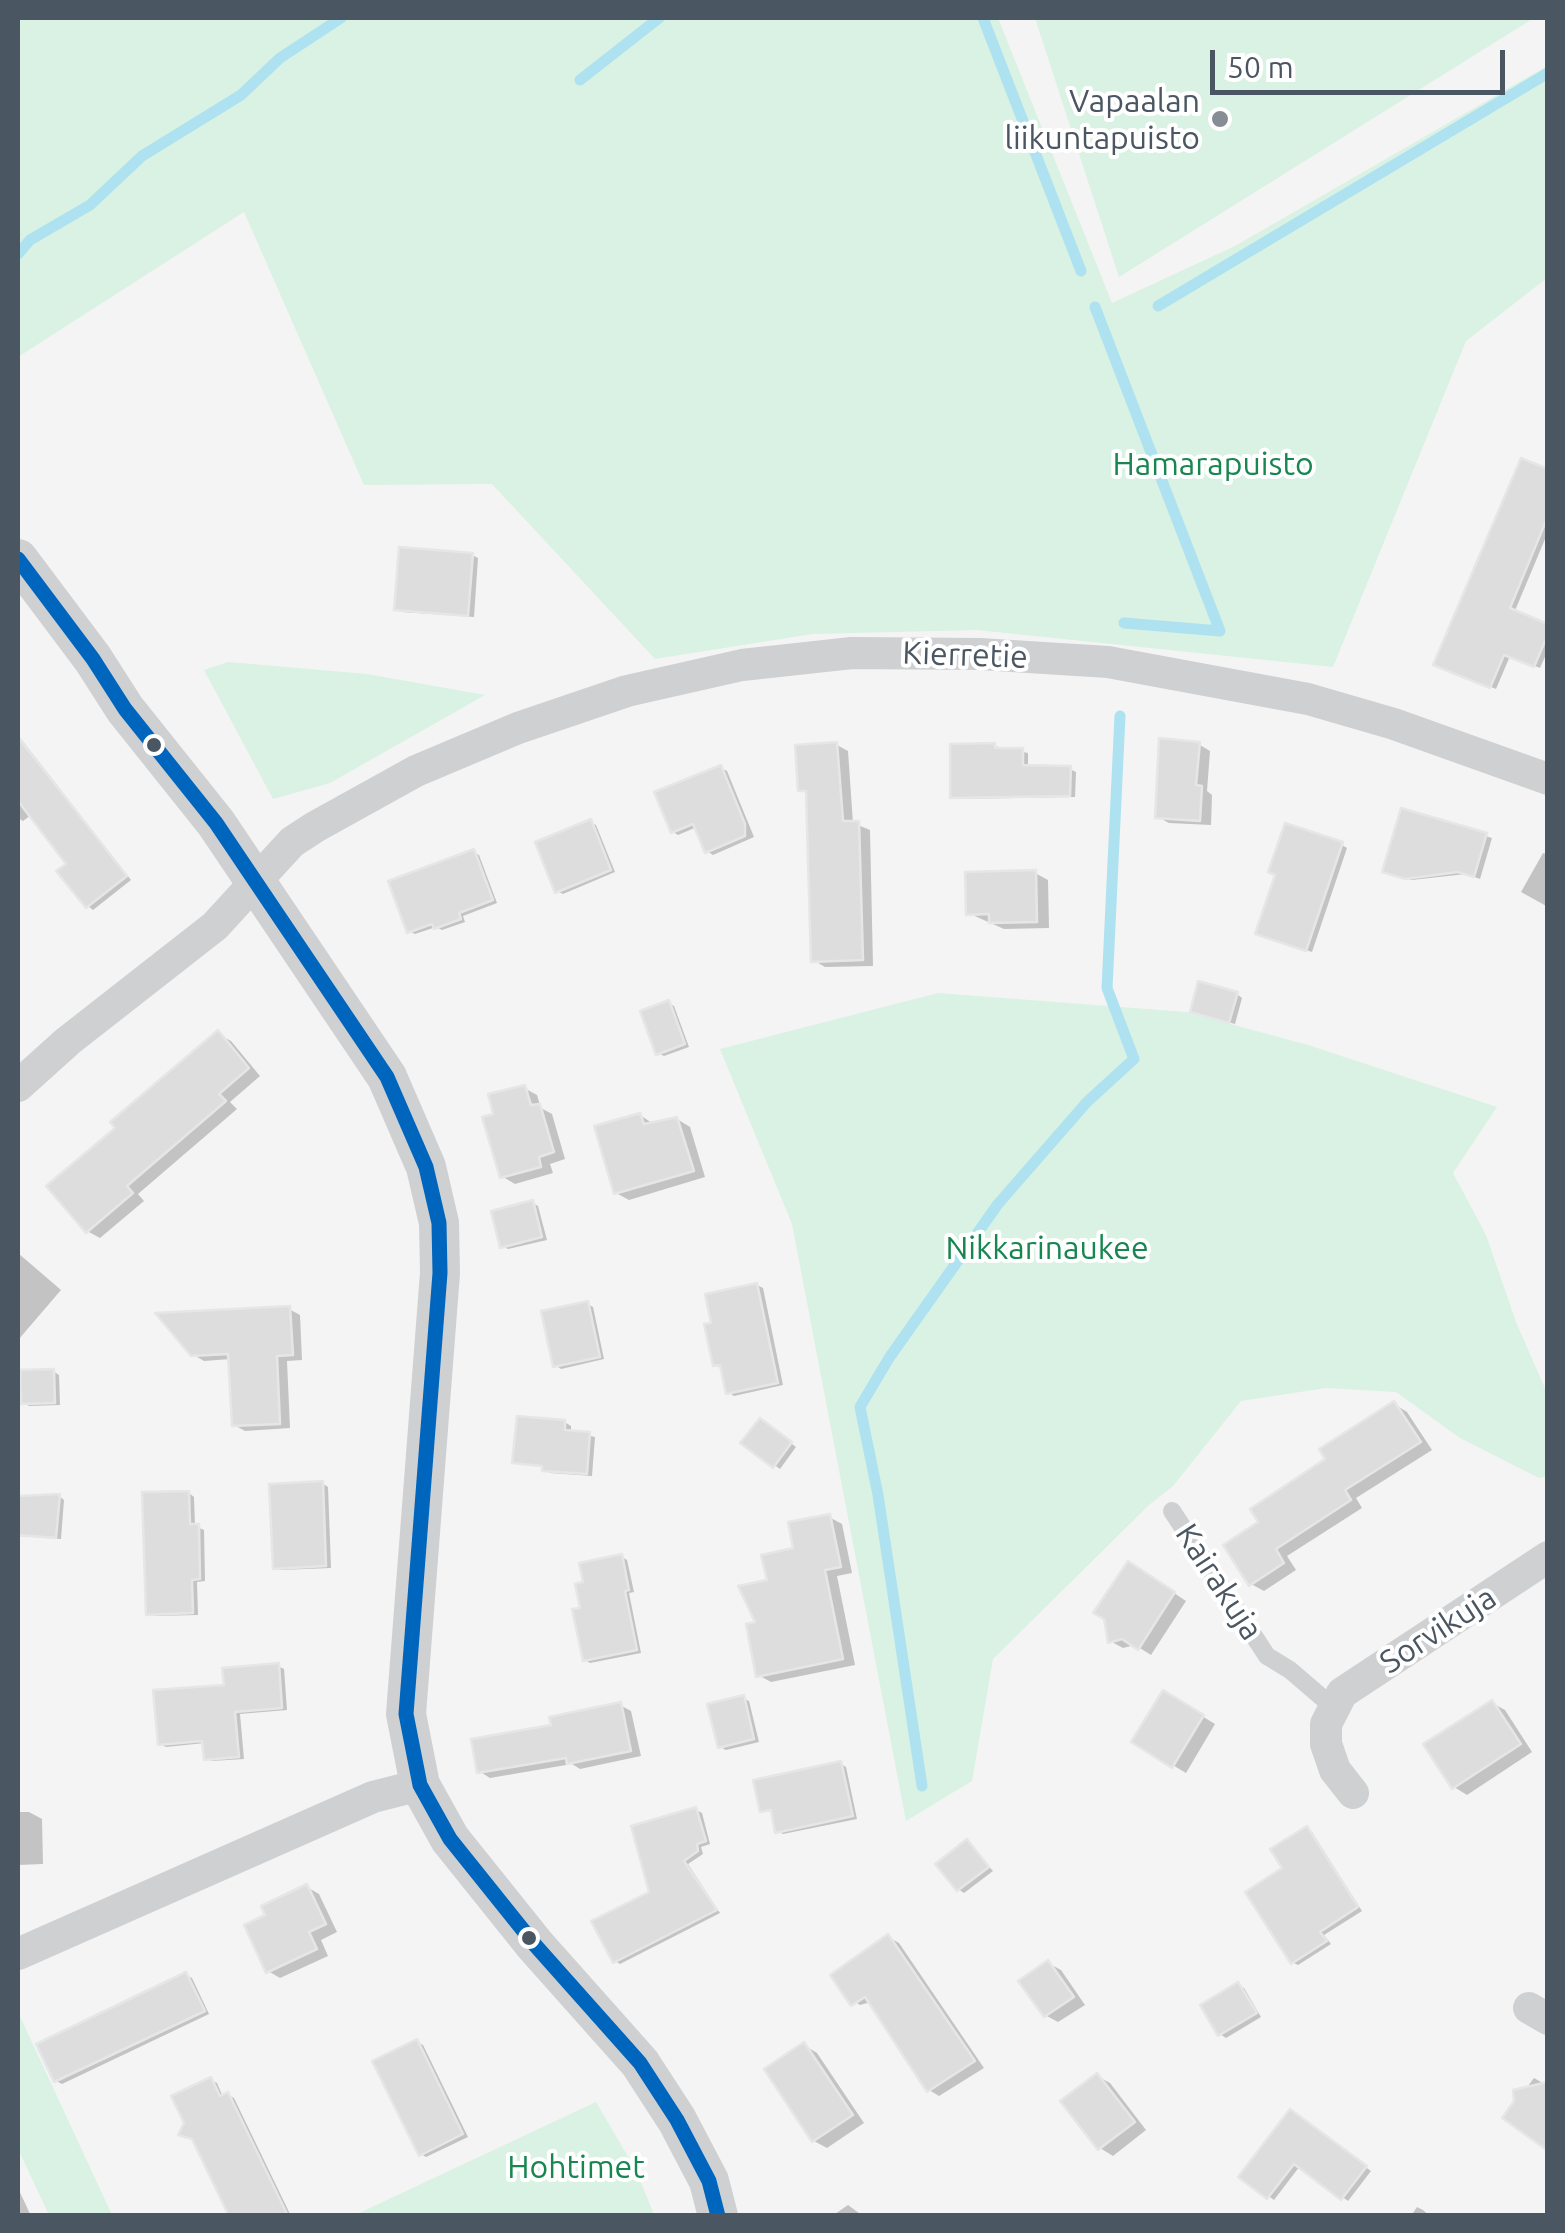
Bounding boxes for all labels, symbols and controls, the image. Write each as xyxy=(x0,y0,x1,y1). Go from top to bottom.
scale bar xyxy=(1215,30,1510,92)
text: 50 m xyxy=(1227,50,1294,84)
place label: Vapaalan liikuntapuisto xyxy=(1005,82,1200,157)
marker: Vapaalan liikuntapuisto xyxy=(1209,108,1231,130)
park label: Hamarapuisto xyxy=(1112,445,1314,483)
street label: Kierretie xyxy=(902,634,1028,676)
unlabelled marker xyxy=(144,735,164,755)
park label: Nikkarinaukee xyxy=(945,1229,1149,1267)
street label: Kairakuja xyxy=(1167,1517,1271,1647)
street label: Sorvikuja xyxy=(1373,1578,1503,1682)
unlabelled marker xyxy=(519,1928,539,1948)
park label: Hohtimet xyxy=(507,2148,645,2186)

